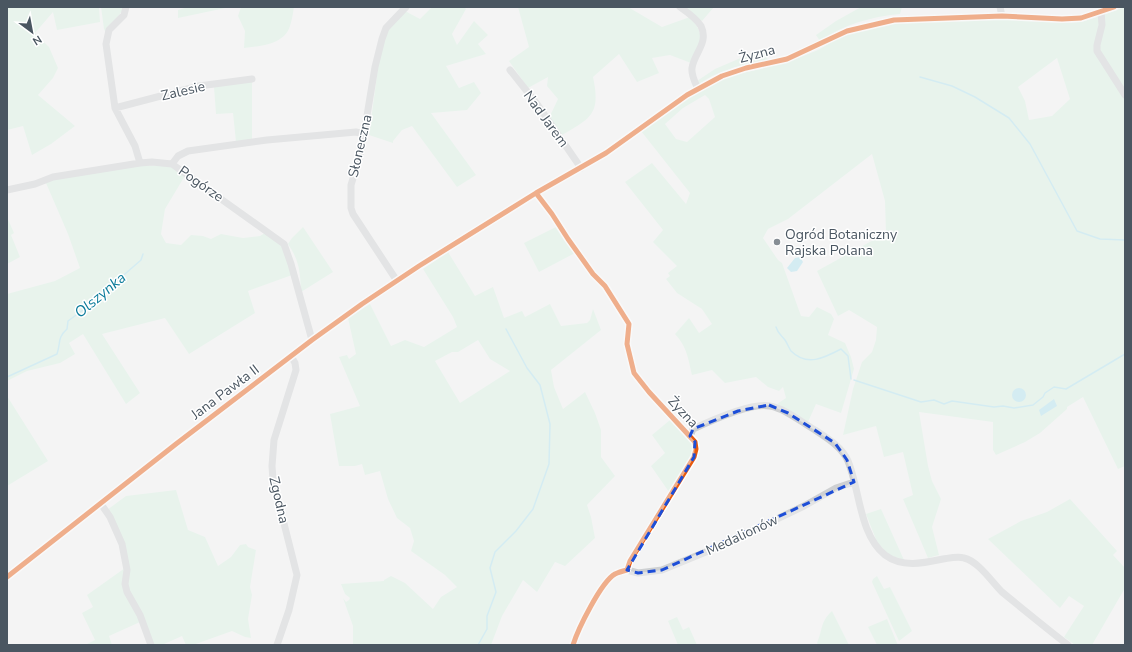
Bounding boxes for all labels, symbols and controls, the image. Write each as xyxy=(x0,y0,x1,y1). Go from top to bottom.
north arrow xyxy=(12,12,52,52)
text: N xyxy=(30,32,45,49)
street label: Żyzna xyxy=(737,40,777,68)
street label: Zalesie xyxy=(159,77,207,105)
street label: Nad Jarem xyxy=(519,87,573,151)
street label: Słoneczna xyxy=(344,113,376,179)
street label: Pogórze xyxy=(175,162,227,206)
place label: Ogród Botaniczny Rajska Polana xyxy=(785,225,898,260)
marker: Ogród Botaniczny Rajska Polana xyxy=(772,237,782,247)
water label: Olszynka xyxy=(70,268,130,322)
street label: Jana Pawła II xyxy=(186,360,263,425)
street label: Żyzna xyxy=(663,392,703,432)
street label: Zgodna xyxy=(264,475,294,525)
street label: Medalionów xyxy=(703,510,781,560)

